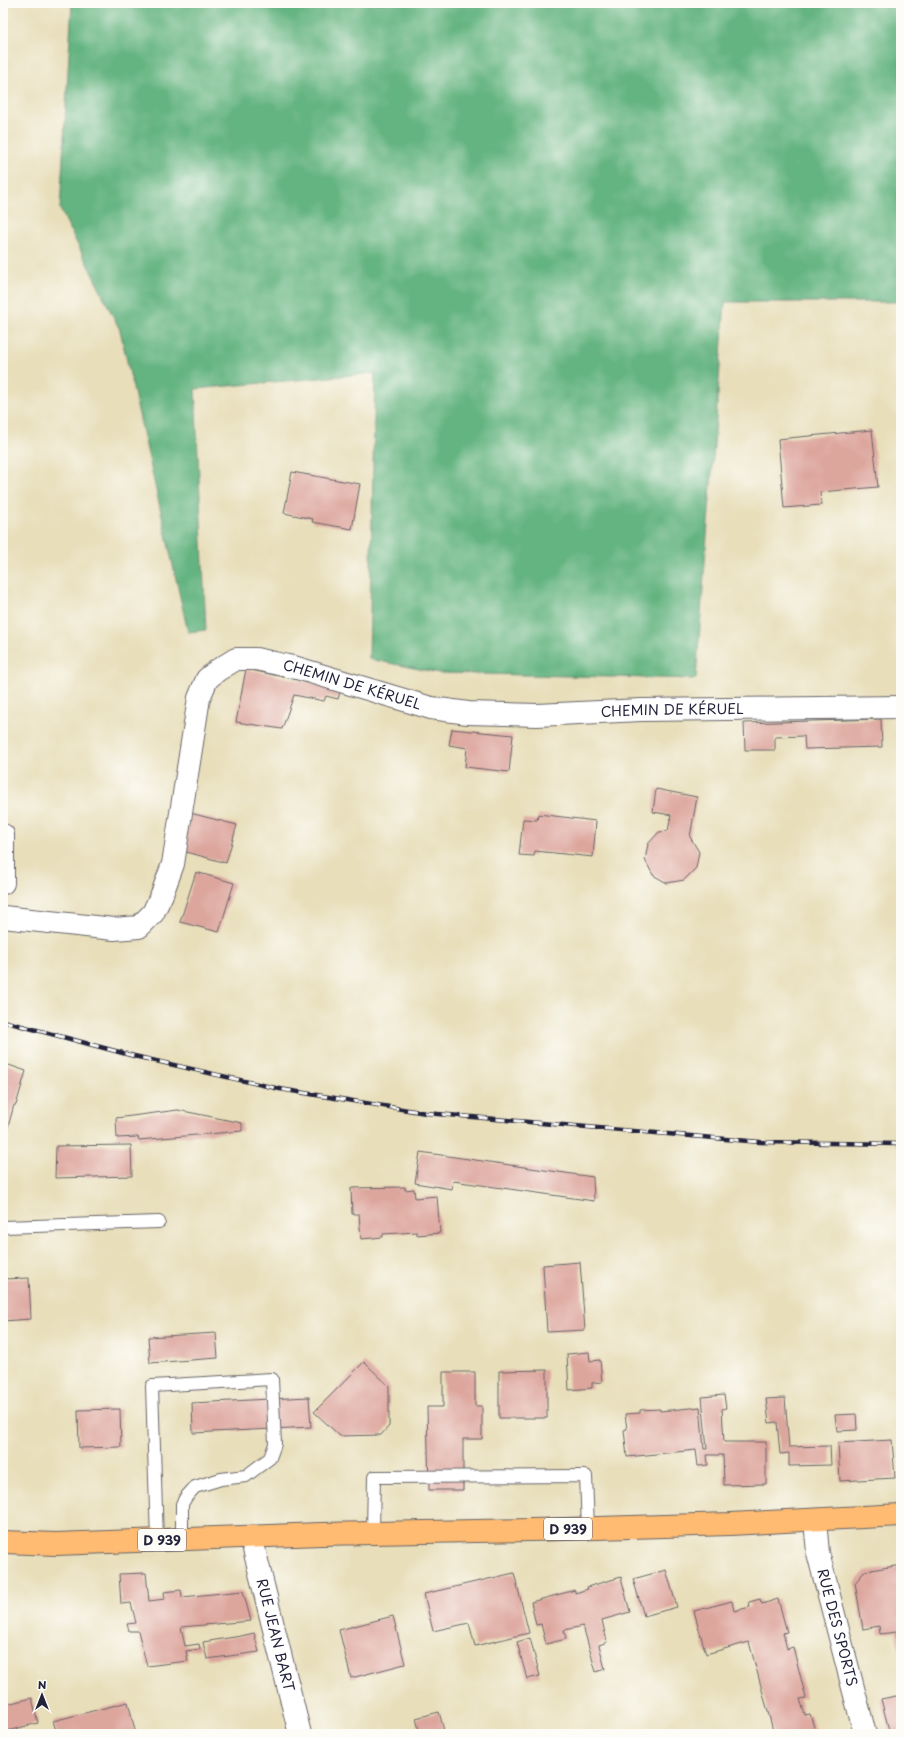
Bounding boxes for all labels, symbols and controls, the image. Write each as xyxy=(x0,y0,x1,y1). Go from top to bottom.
street label: CHEMIN DE KÉRUEL xyxy=(281,654,424,715)
street label: CHEMIN DE KÉRUEL xyxy=(600,698,744,722)
road number: D 939 xyxy=(544,1518,592,1540)
road number: D 939 xyxy=(138,1529,186,1551)
street label: RUE DES SPORTS xyxy=(812,1566,863,1688)
street label: RUE JEAN BART xyxy=(252,1576,300,1694)
north arrow xyxy=(22,1675,62,1715)
text: N xyxy=(38,1676,47,1693)

